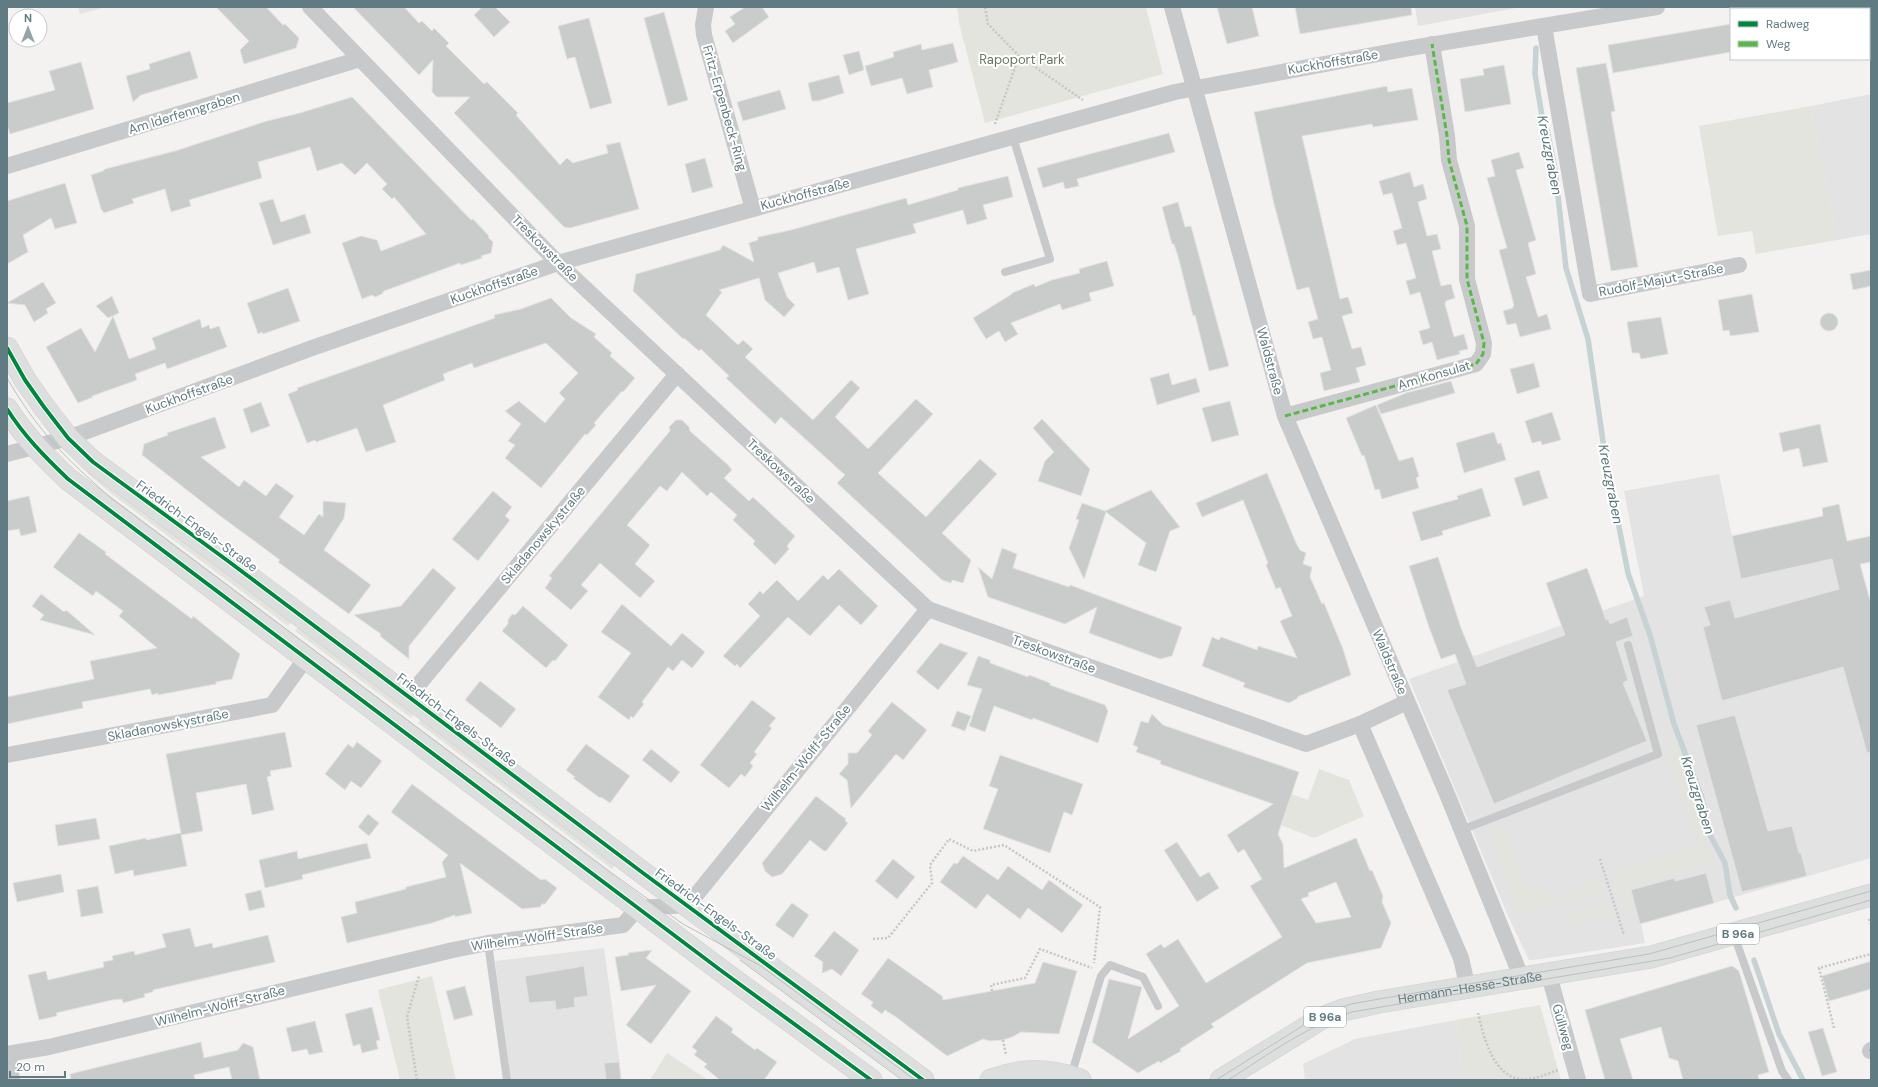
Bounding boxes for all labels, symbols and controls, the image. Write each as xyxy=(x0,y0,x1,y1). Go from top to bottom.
north arrow xyxy=(8,8,48,48)
legend xyxy=(1730,8,1870,60)
text: N xyxy=(24,11,32,25)
text: Radweg xyxy=(1766,16,1810,32)
text: Weg xyxy=(1766,36,1791,52)
street label: Fritz-Erpenbeck-Ring xyxy=(699,43,751,173)
street label: Kuckhoffstraße xyxy=(1286,46,1380,78)
park label: Rapoport Park xyxy=(979,51,1065,68)
street label: Am Iderfenngraben xyxy=(126,88,242,138)
water label: Kreuzgraben xyxy=(1533,113,1567,197)
street label: Kuckhoffstraße xyxy=(759,174,851,214)
street label: Treskowstraße xyxy=(508,211,582,285)
street label: Rudolf-Majut-Straße xyxy=(1597,260,1725,300)
street label: Kuckhoffstraße xyxy=(448,262,540,308)
street label: Waldstraße xyxy=(1253,325,1287,397)
street label: Am Konsulat xyxy=(1396,357,1472,393)
street label: Kuckhoffstraße xyxy=(143,370,235,418)
street label: Treskowstraße xyxy=(743,435,819,507)
water label: Kreuzgraben xyxy=(1594,442,1628,526)
street label: Friedrich-Engels-Straße xyxy=(133,476,261,576)
street label: Skladanowskystraße xyxy=(497,482,589,588)
street label: Waldstraße xyxy=(1369,627,1411,697)
street label: Treskowstraße xyxy=(1010,631,1098,677)
street label: Friedrich-Engels-Straße xyxy=(393,669,521,771)
street label: Wilhelm-Wolff-Straße xyxy=(757,701,855,815)
street label: Skladanowskystraße xyxy=(106,705,230,745)
water label: Kreuzgraben xyxy=(1677,754,1719,836)
street label: Friedrich-Engels-Straße xyxy=(652,864,780,964)
street label: Wilhelm-Wolff-Straße xyxy=(470,919,604,955)
road number: B 96a xyxy=(1717,924,1759,944)
street label: Hermann-Hesse-Straße xyxy=(1397,967,1543,1007)
street label: Wilhelm-Wolff-Straße xyxy=(153,982,287,1030)
street label: Güllweg xyxy=(1548,1002,1578,1052)
road number: B 96a xyxy=(1304,1007,1346,1027)
scale bar xyxy=(10,1053,65,1079)
text: 20 m xyxy=(16,1059,45,1075)

